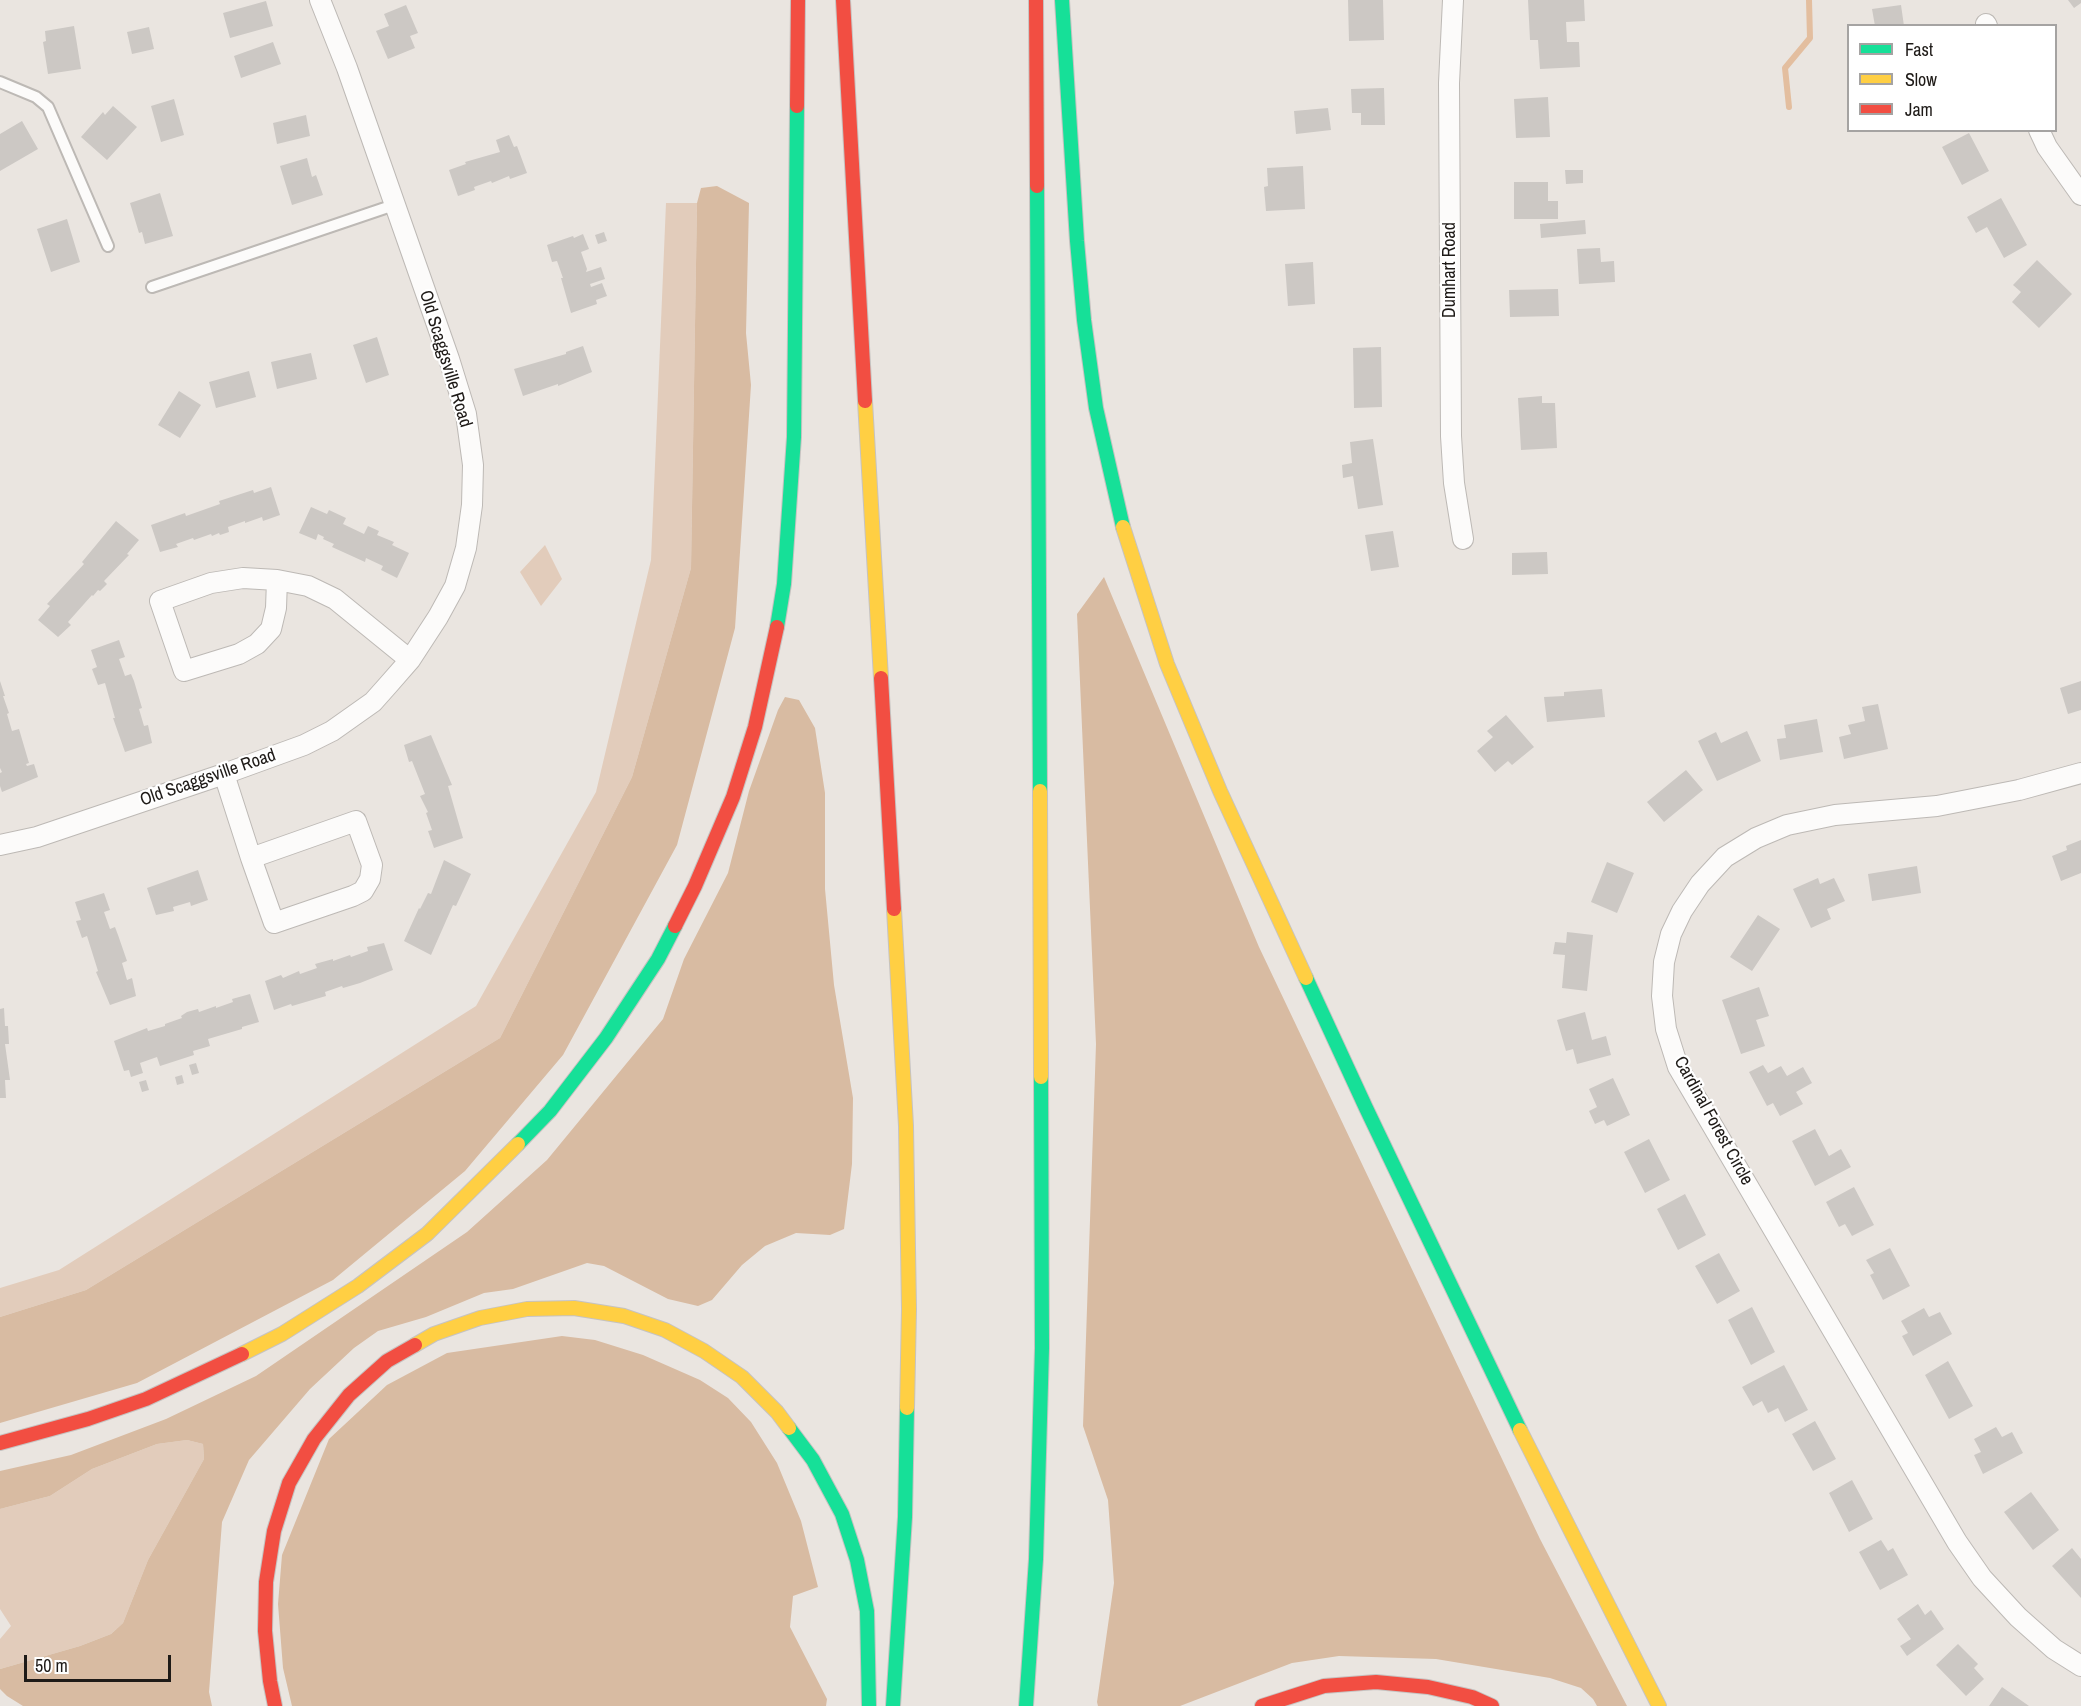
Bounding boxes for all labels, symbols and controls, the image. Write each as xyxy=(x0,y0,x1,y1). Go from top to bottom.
legend xyxy=(1847,24,2057,132)
text: Fast xyxy=(1905,37,1933,62)
text: Slow xyxy=(1905,67,1937,92)
text: Jam xyxy=(1905,97,1933,122)
street label: Dumhart Road xyxy=(1439,222,1461,318)
street label: Old Scaggsville Road xyxy=(414,288,476,430)
street label: Old Scaggsville Road xyxy=(137,745,279,811)
street label: Cardinal Forest Circle xyxy=(1669,1053,1757,1189)
scale bar xyxy=(27,1643,174,1681)
text: 50 m xyxy=(35,1653,68,1678)

